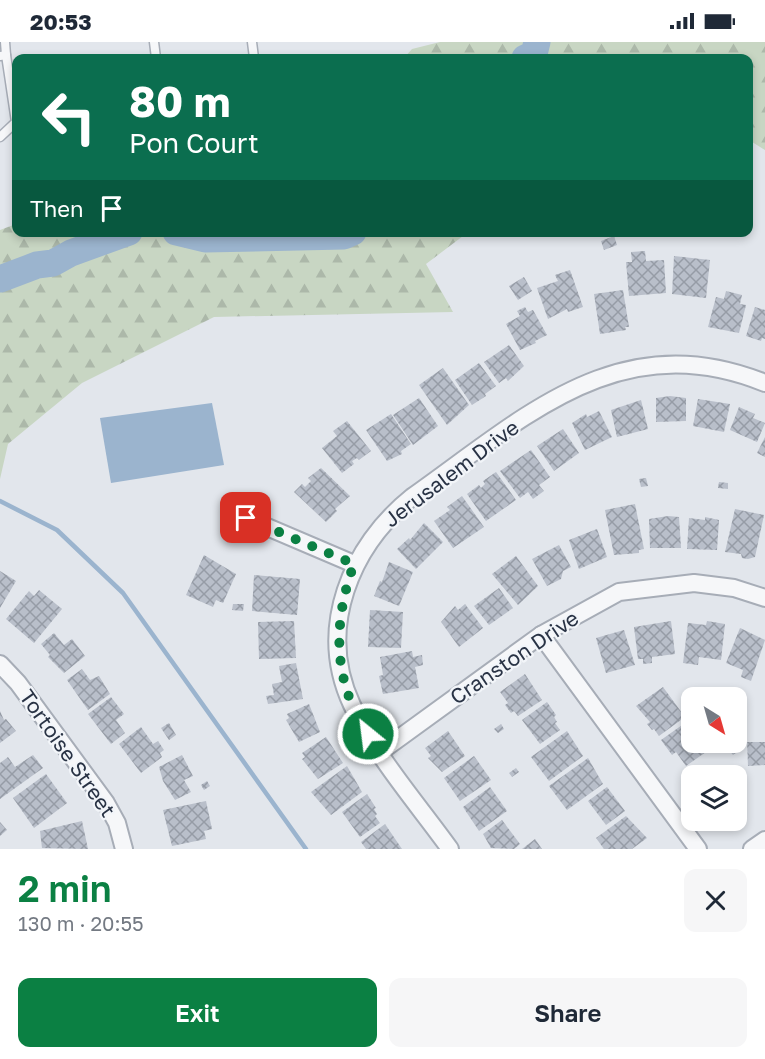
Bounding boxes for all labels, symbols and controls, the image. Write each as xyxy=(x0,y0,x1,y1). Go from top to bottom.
text: 20:53 xyxy=(30,8,92,35)
text: 80 m xyxy=(129,76,230,126)
icon: left xyxy=(30,78,108,156)
text: Pon Court xyxy=(129,127,259,159)
icon: arrive xyxy=(95,192,128,225)
text: Then xyxy=(30,195,83,222)
street label: Jerusalem Drive xyxy=(378,414,524,532)
pin xyxy=(220,492,271,543)
icon: arrive xyxy=(229,501,262,534)
street label: Cranston Drive xyxy=(445,604,583,710)
street label: Tortoise Street xyxy=(14,684,122,822)
north arrow xyxy=(681,687,747,753)
map controls xyxy=(681,687,747,831)
position arrow xyxy=(336,702,400,766)
button: layers xyxy=(681,765,747,831)
text: 2 min xyxy=(18,867,112,910)
button: close xyxy=(684,869,747,932)
text: 130 m · 20:55 xyxy=(18,911,144,935)
button: Exit xyxy=(18,978,377,1047)
button: Share xyxy=(389,978,747,1047)

